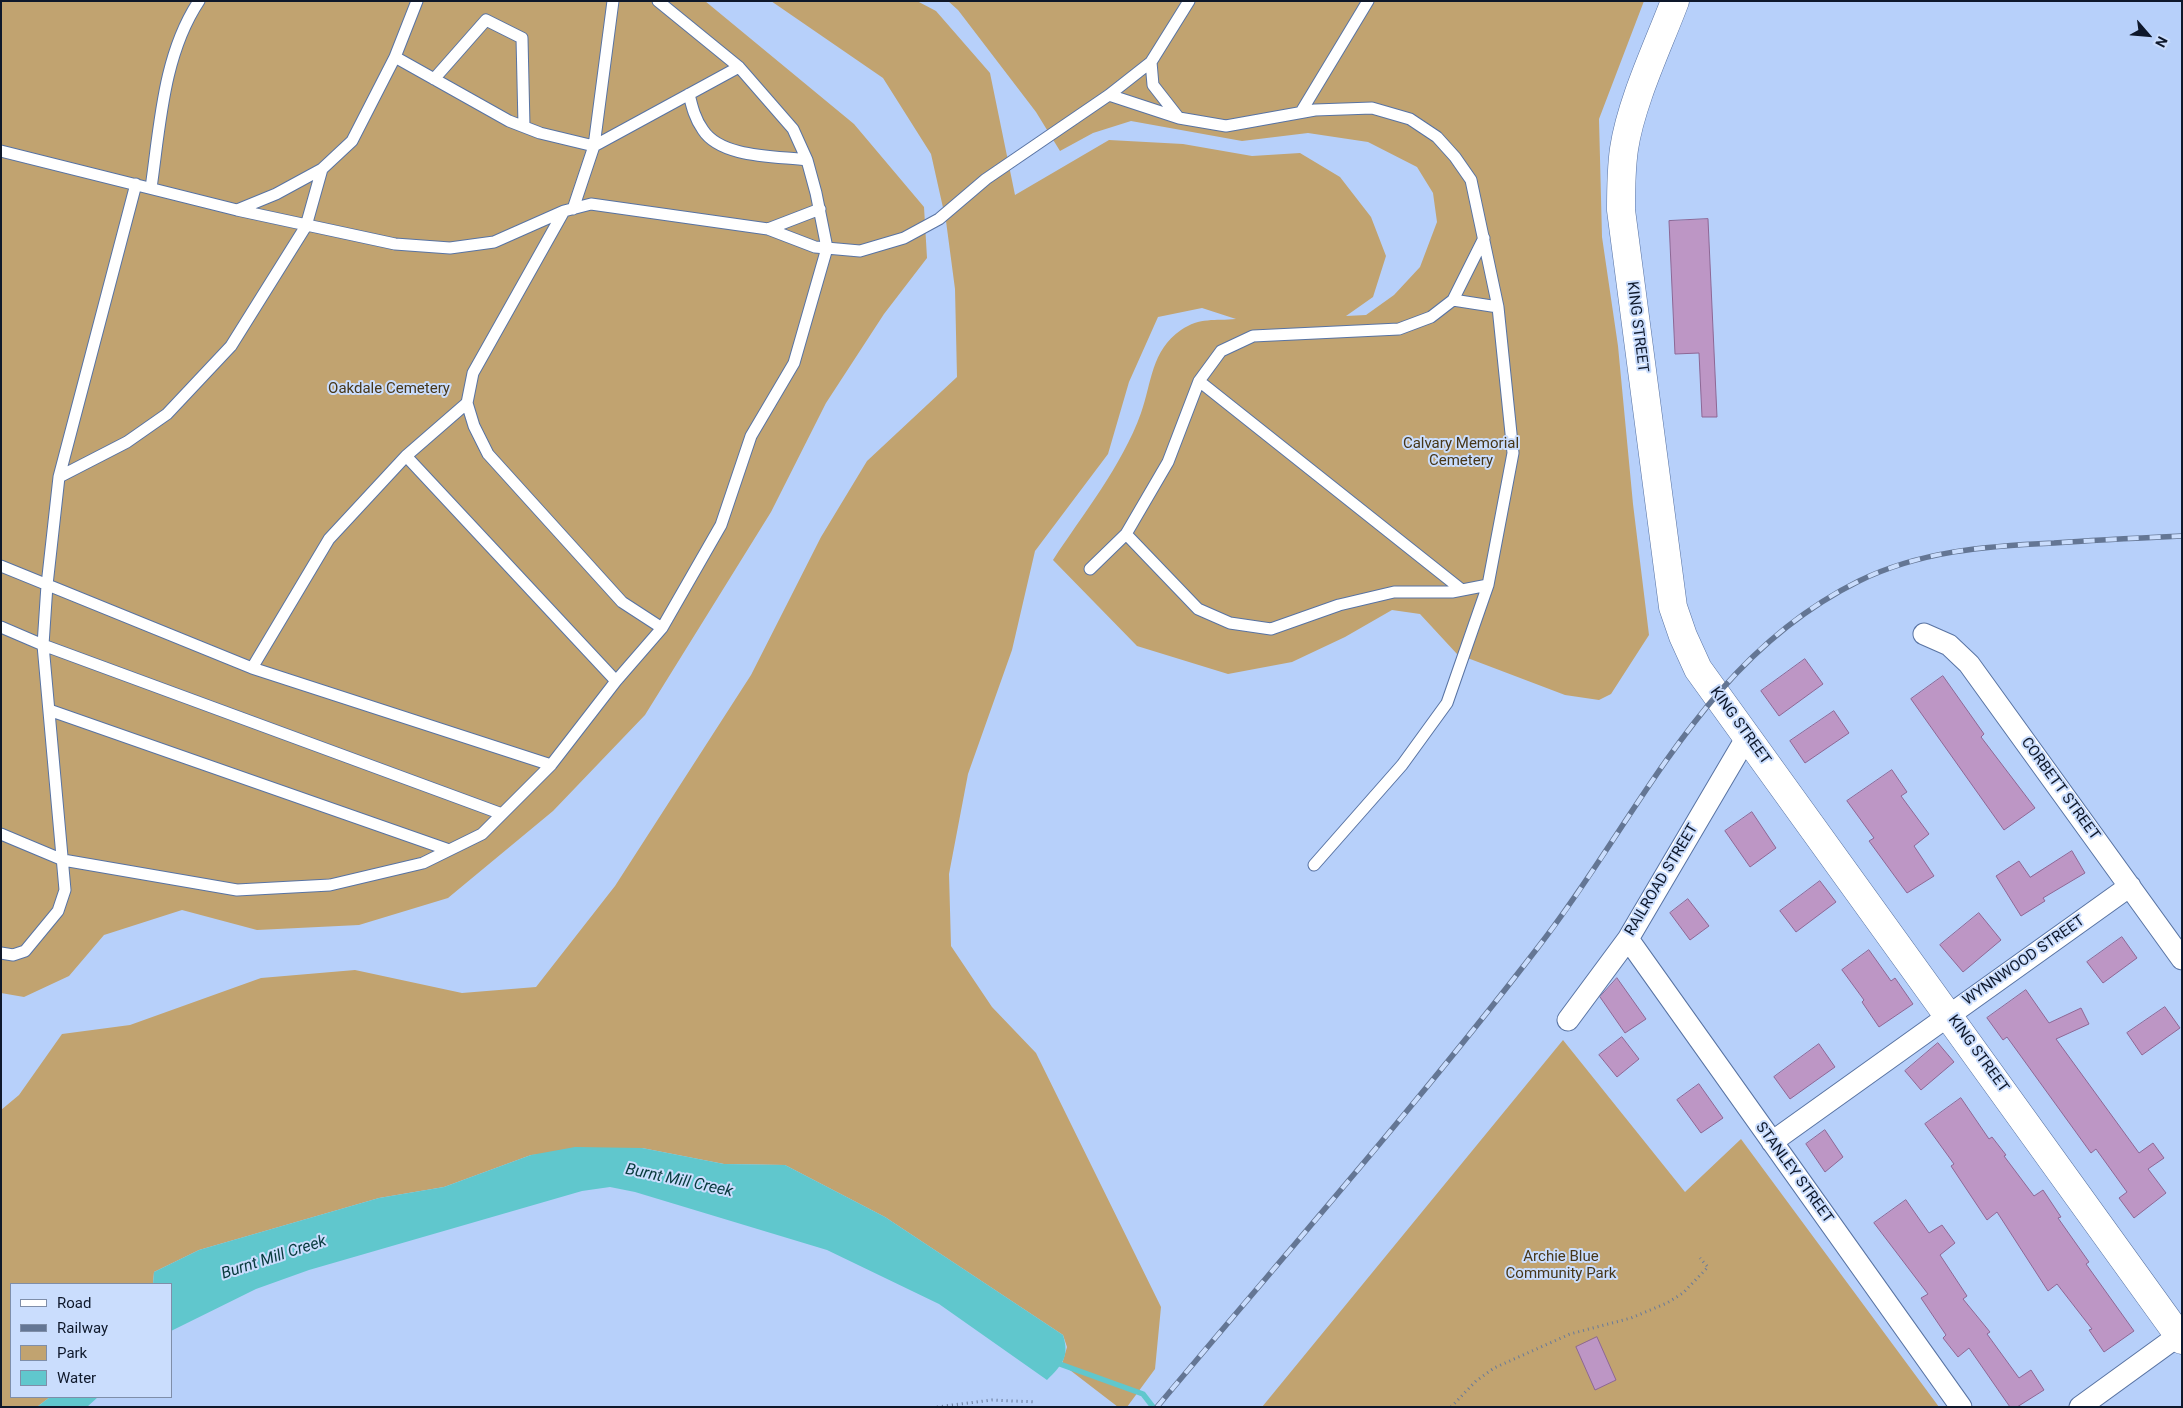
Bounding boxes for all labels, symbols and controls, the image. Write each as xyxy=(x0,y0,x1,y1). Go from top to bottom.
north arrow xyxy=(2123,10,2173,60)
text: N xyxy=(2152,34,2171,50)
street label: KING STREET xyxy=(1622,281,1652,373)
park label: Oakdale Cemetery xyxy=(328,380,450,398)
park label: Calvary Memorial Cemetery xyxy=(1403,435,1519,470)
street label: KING STREET xyxy=(1706,684,1774,768)
street label: CORBETT STREET xyxy=(2017,734,2103,844)
street label: RAILROAD STREET xyxy=(1622,821,1702,939)
street label: WYNNWOOD STREET xyxy=(1960,912,2088,1010)
street label: KING STREET xyxy=(1944,1012,2012,1096)
street label: STANLEY STREET xyxy=(1751,1119,1837,1227)
water label: Burnt Mill Creek xyxy=(624,1160,734,1202)
water label: Burnt Mill Creek xyxy=(219,1232,329,1284)
park label: Archie Blue Community Park xyxy=(1506,1248,1616,1283)
legend xyxy=(10,1283,172,1398)
text: Road xyxy=(57,1294,91,1312)
text: Railway xyxy=(57,1319,108,1337)
text: Park xyxy=(57,1344,87,1362)
text: Water xyxy=(57,1369,96,1387)

